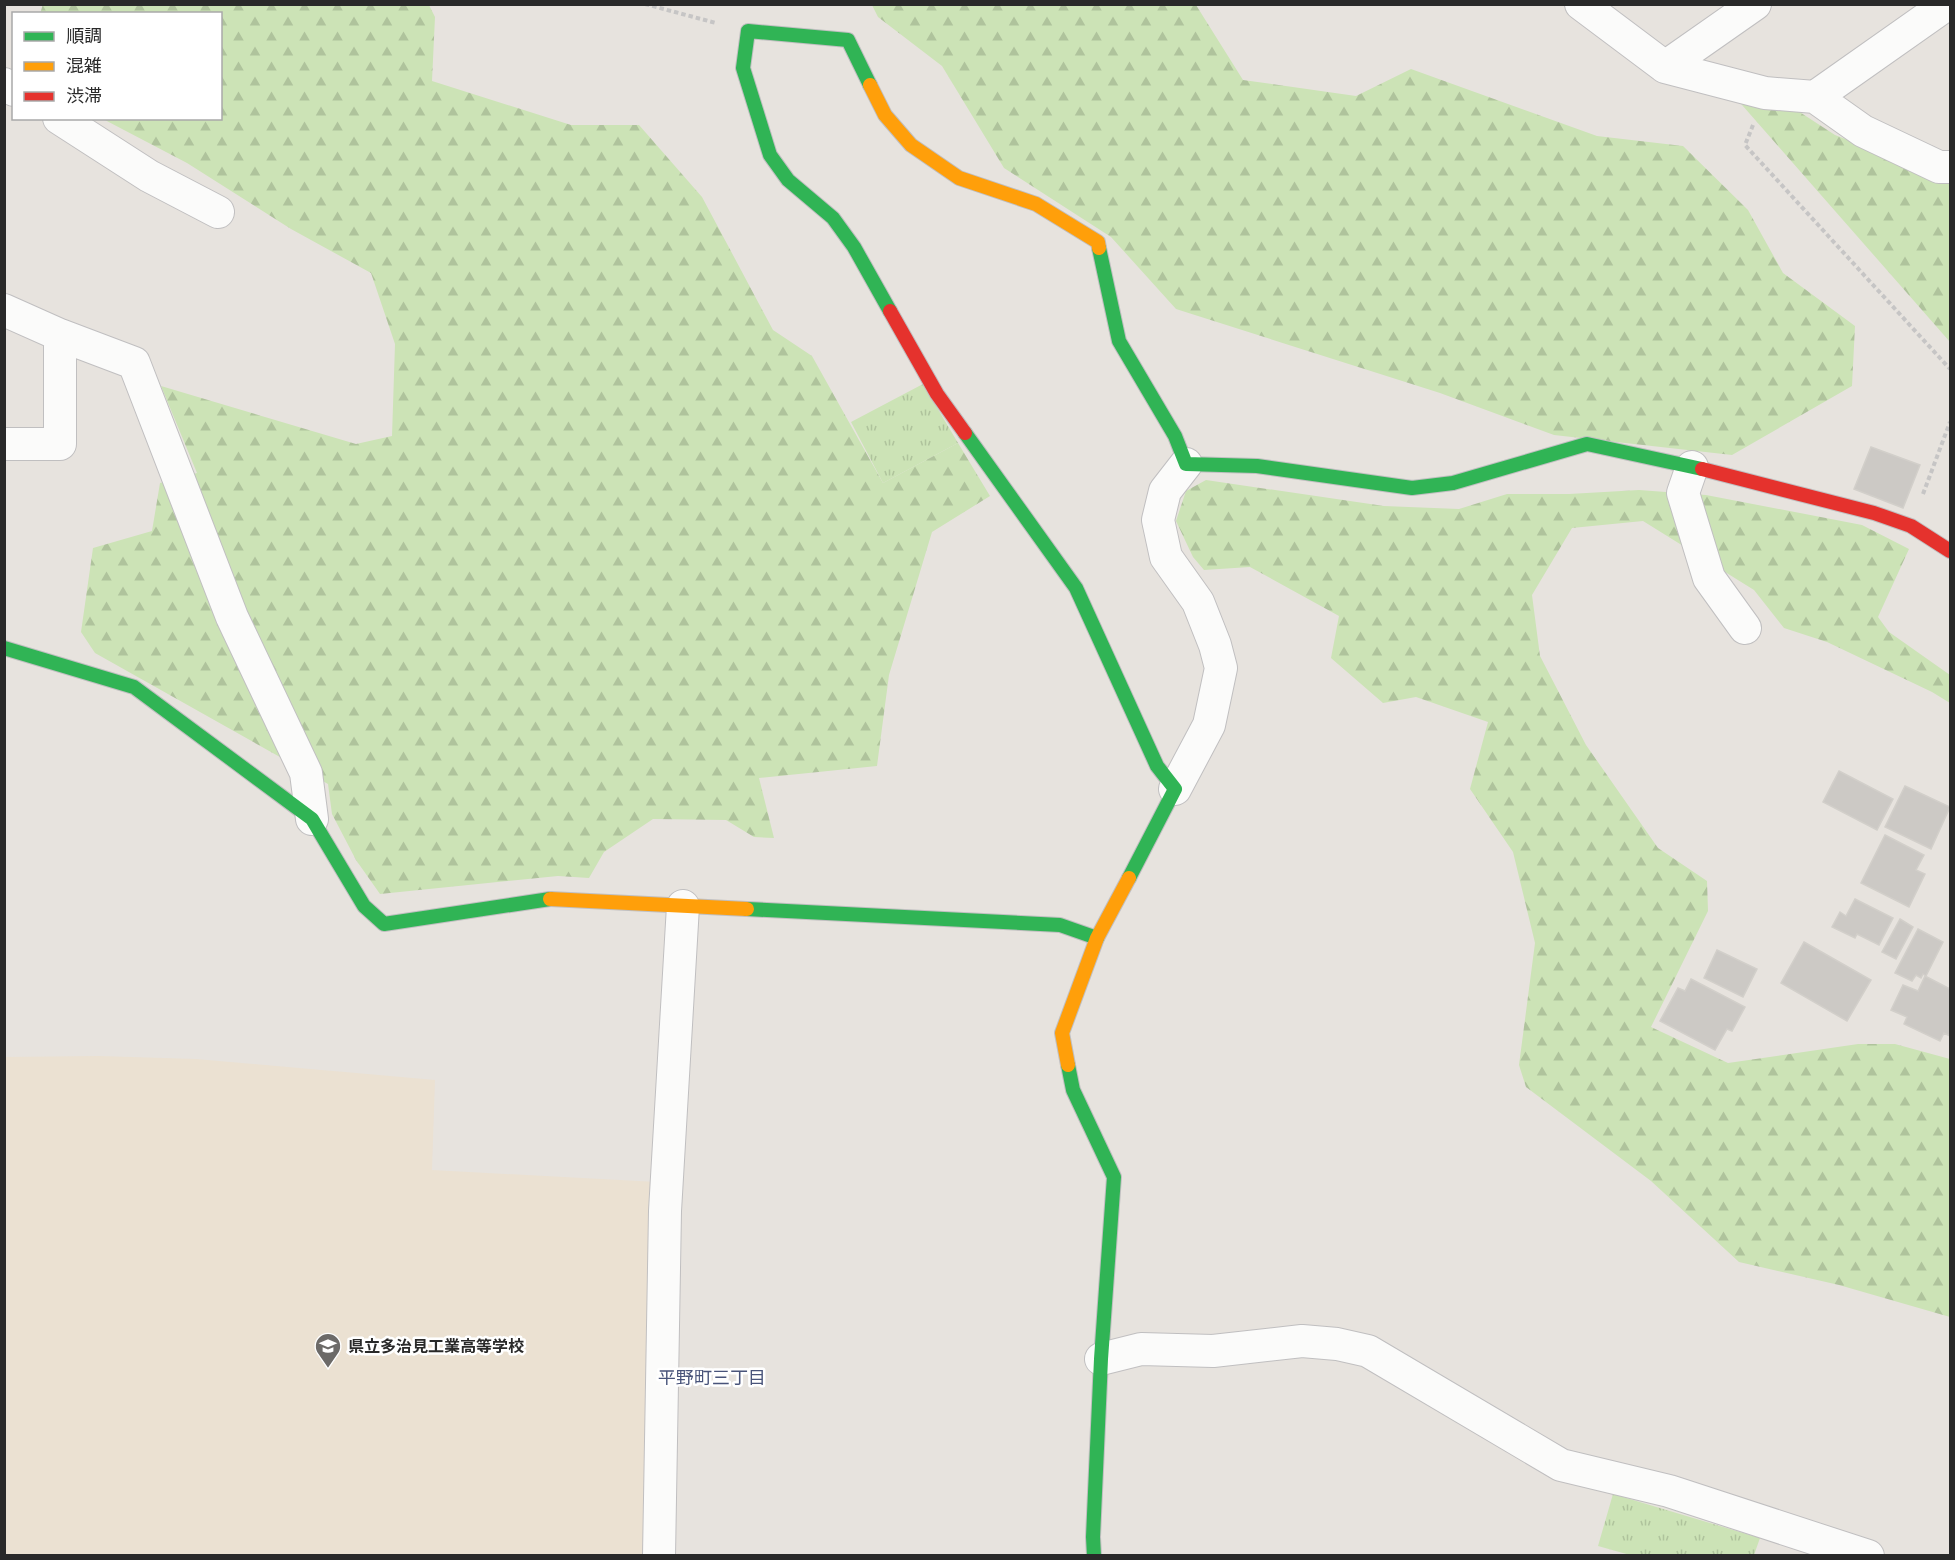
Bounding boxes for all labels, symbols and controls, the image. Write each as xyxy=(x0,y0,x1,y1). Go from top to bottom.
legend xyxy=(12,12,222,120)
text: 順調 xyxy=(66,25,102,45)
text: 混雑 xyxy=(66,55,102,75)
text: 渋滞 xyxy=(66,85,102,105)
school or university icon: 県立多治見工業高等学校 xyxy=(313,1331,343,1369)
place label: 県立多治見工業高等学校 xyxy=(348,1337,524,1355)
district label: 平野町三丁目 xyxy=(658,1367,766,1387)

